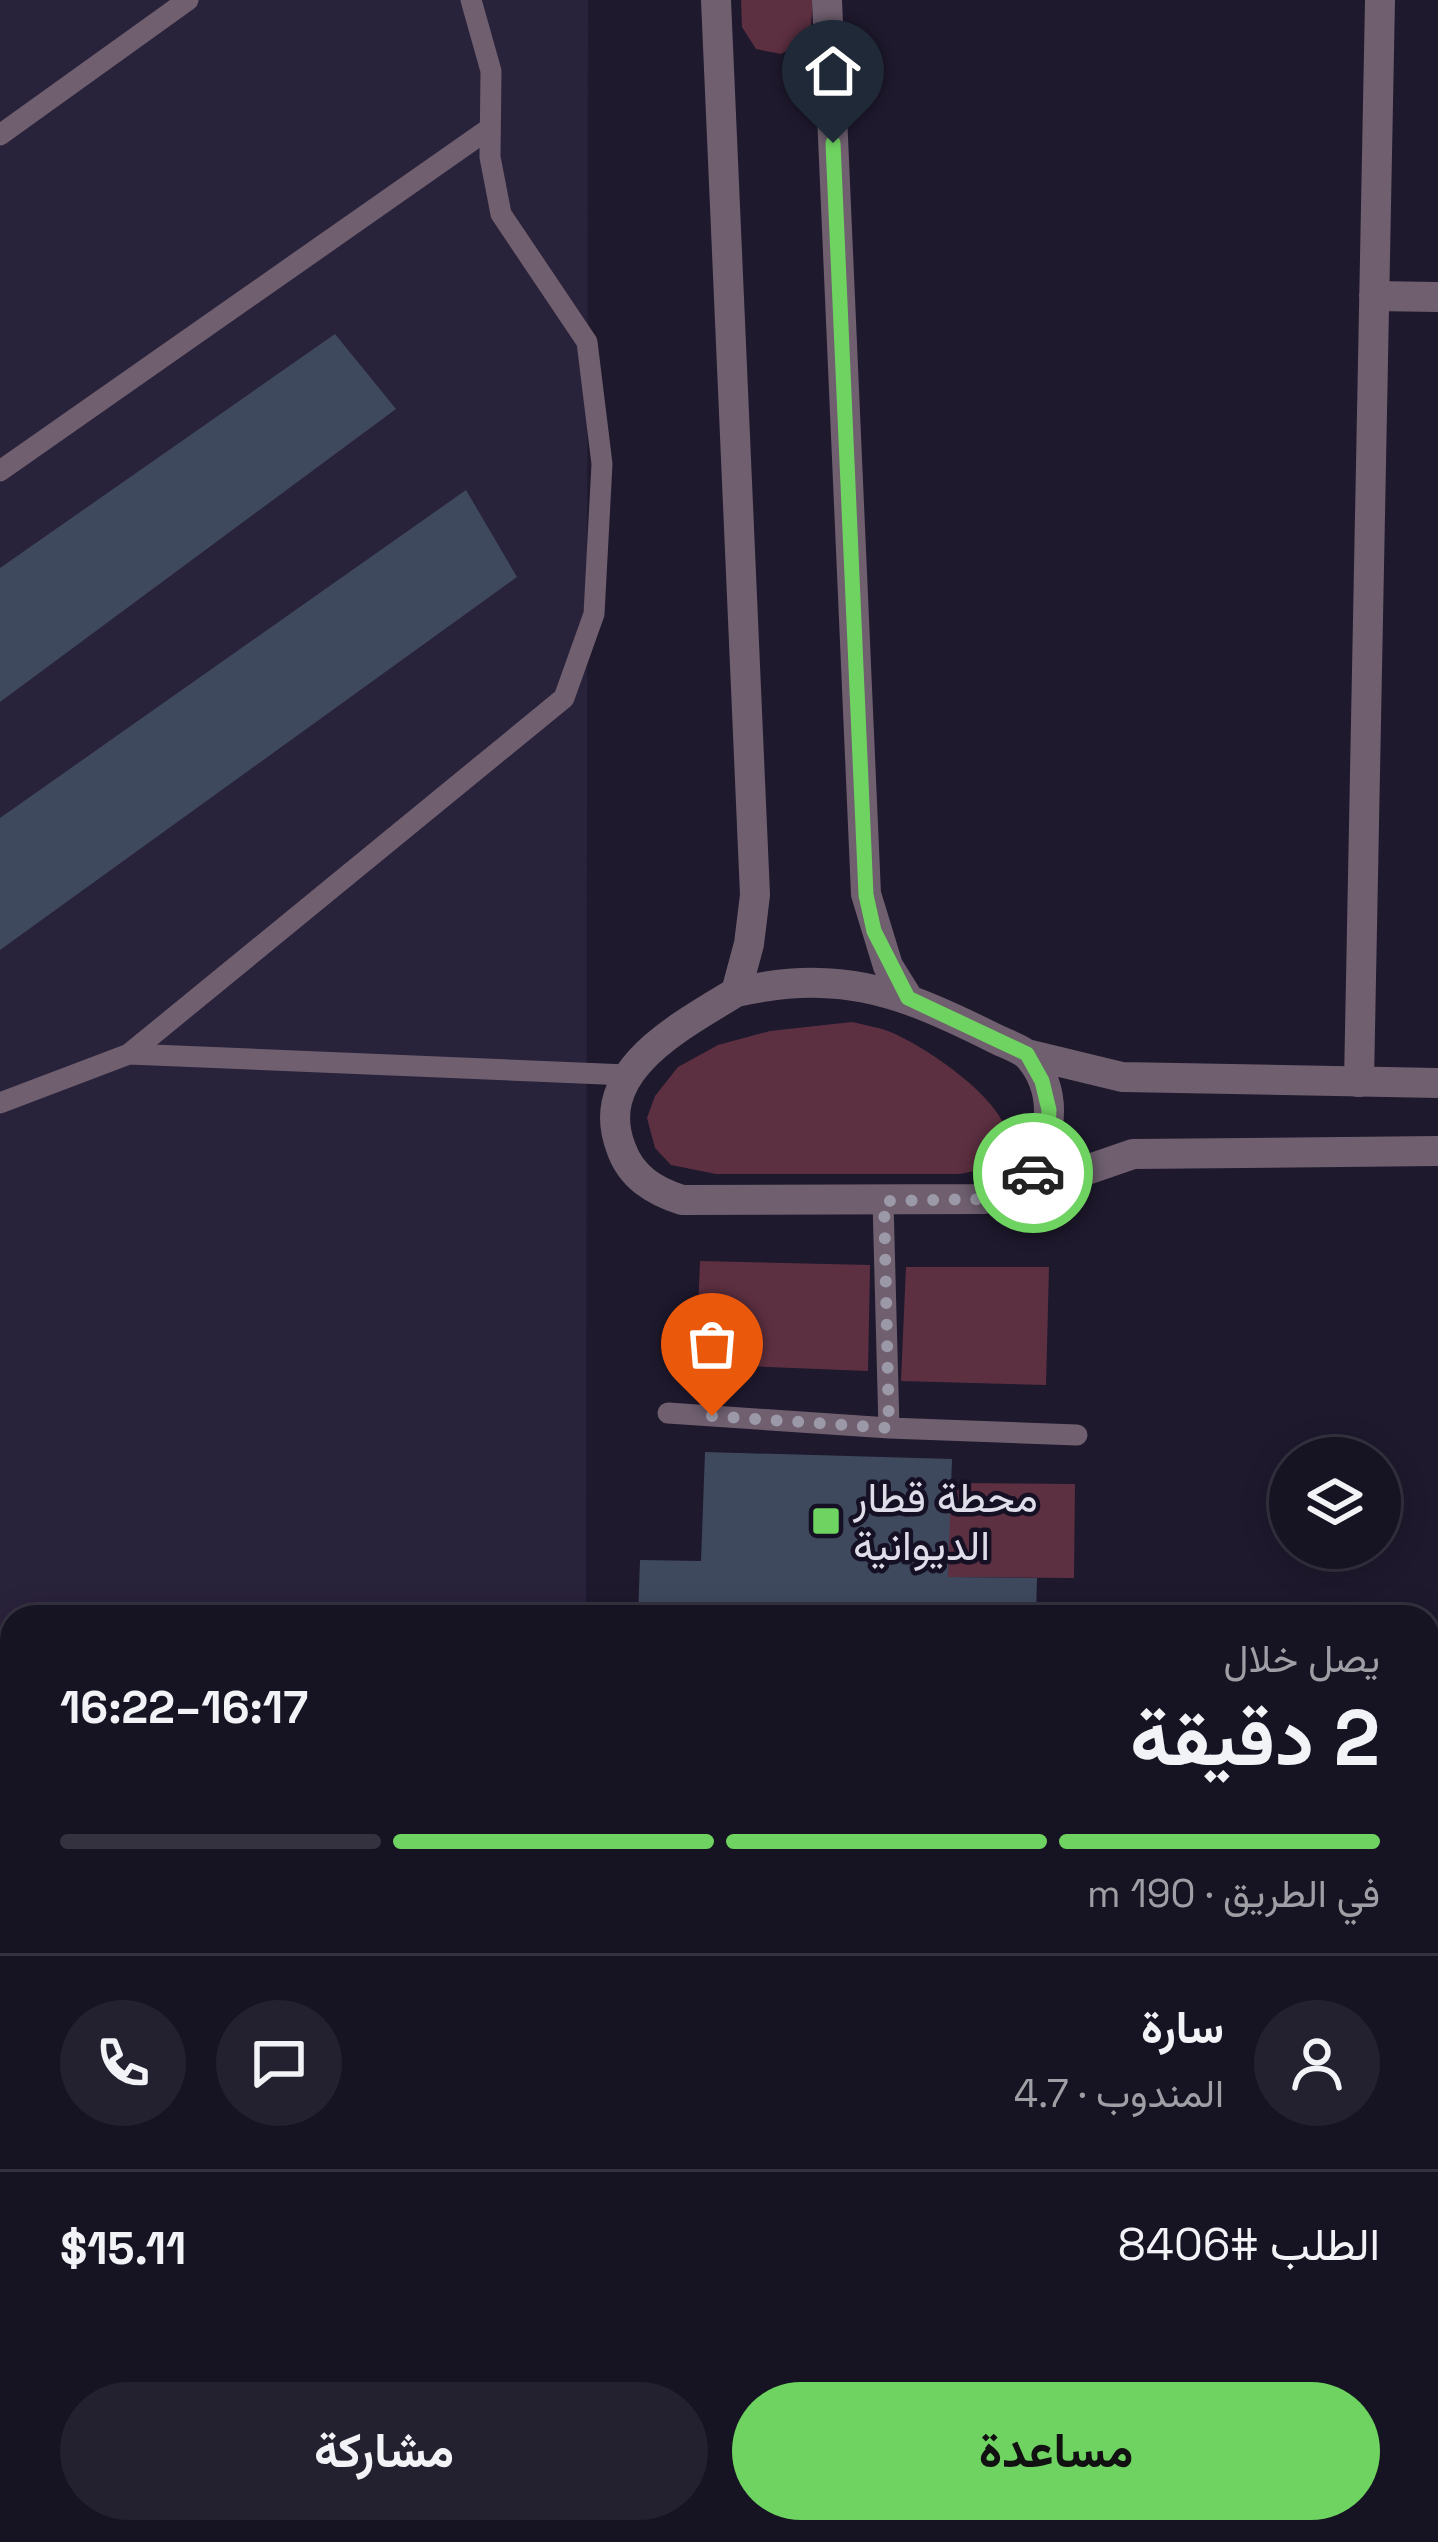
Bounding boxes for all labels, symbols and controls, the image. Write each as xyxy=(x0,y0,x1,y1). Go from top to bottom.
pin xyxy=(782,20,884,143)
icon: home xyxy=(800,38,866,104)
courier xyxy=(973,1113,1093,1233)
icon: car xyxy=(1000,1140,1066,1206)
pin xyxy=(661,1293,763,1416)
icon: bag xyxy=(679,1311,745,1377)
map controls xyxy=(1269,1437,1401,1569)
button: layers xyxy=(1269,1437,1401,1569)
place label: محطة قطار الديوانية xyxy=(852,1471,1038,1572)
marker: محطة قطار الديوانية xyxy=(810,1505,842,1537)
text: يصل خلال xyxy=(1224,1634,1380,1683)
text: 16:17–16:22 xyxy=(60,1679,308,1736)
text: 2 دقيقة xyxy=(1130,1688,1380,1788)
text: في الطريق · 190 m xyxy=(1087,1869,1380,1918)
text: سارة xyxy=(1141,1999,1224,2056)
button: phone xyxy=(60,2000,186,2126)
button: chat xyxy=(216,2000,342,2126)
button: person xyxy=(1254,2000,1380,2126)
text: المندوب · 4.7 xyxy=(1014,2069,1224,2118)
text: الطلب #8406 xyxy=(1118,2216,1380,2273)
text: $15.11 xyxy=(60,2220,186,2277)
button: مشاركة xyxy=(60,2382,708,2520)
button: مساعدة xyxy=(732,2382,1380,2520)

